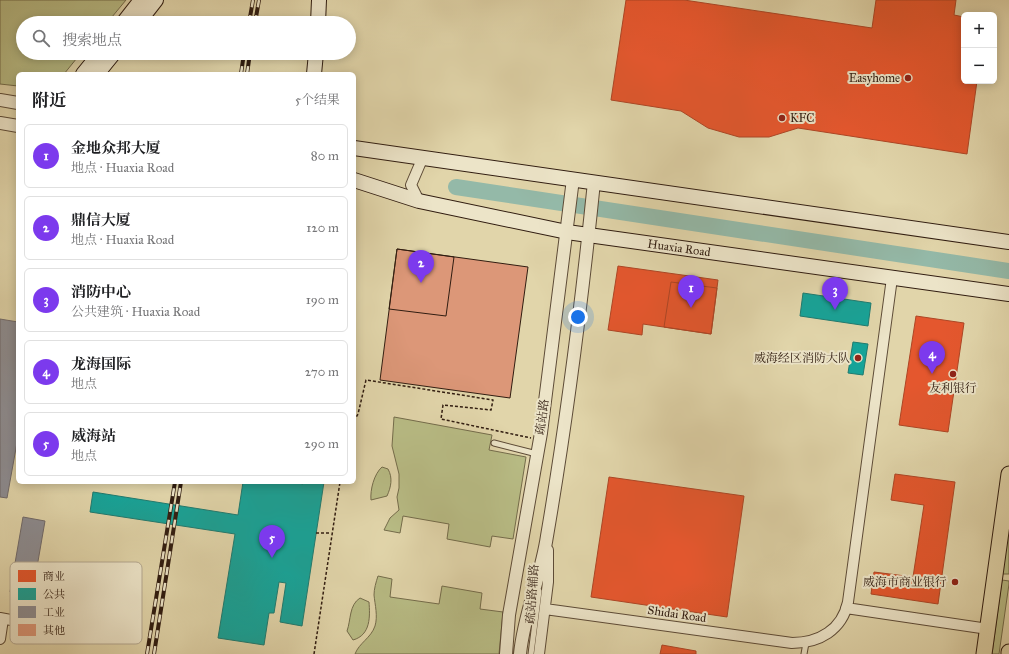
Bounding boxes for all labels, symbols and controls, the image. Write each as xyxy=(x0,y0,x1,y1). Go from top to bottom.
map controls xyxy=(961,12,997,84)
button: + xyxy=(961,12,997,48)
search box xyxy=(16,16,356,60)
icon: search xyxy=(30,27,52,49)
text: 搜索地点 xyxy=(62,31,122,49)
button: − xyxy=(961,48,997,84)
place label: Easyhome xyxy=(849,71,900,85)
marker: Easyhome xyxy=(903,73,913,83)
text: 附近 xyxy=(32,90,66,111)
text: 5个结果 xyxy=(295,92,340,108)
place label: KFC xyxy=(790,111,815,125)
marker: KFC xyxy=(777,113,787,123)
text: 金地众邦大厦 xyxy=(71,139,161,157)
text: 1 xyxy=(43,148,49,164)
text: 80 m xyxy=(311,148,339,164)
text: 地点 · Huaxia Road xyxy=(71,160,174,176)
text: 鼎信大厦 xyxy=(71,211,131,229)
text: 2 xyxy=(43,220,49,236)
text: 120 m xyxy=(306,220,339,236)
text: 地点 · Huaxia Road xyxy=(71,232,174,248)
street label: Huaxia Road xyxy=(647,237,711,259)
pin: 2 xyxy=(408,250,434,283)
pin: 1 xyxy=(678,275,704,308)
pin: 3 xyxy=(822,277,848,310)
text: 消防中心 xyxy=(71,283,131,301)
text: 3 xyxy=(43,292,49,308)
text: 190 m xyxy=(306,292,339,308)
text: 公共建筑 · Huaxia Road xyxy=(71,304,200,320)
your location xyxy=(568,307,588,327)
pin: 4 xyxy=(919,341,945,374)
place label: 威海经区消防大队 xyxy=(754,351,850,365)
marker: 威海经区消防大队 xyxy=(853,353,863,363)
text: 龙海国际 xyxy=(71,355,131,373)
text: 4 xyxy=(42,364,50,380)
text: 270 m xyxy=(305,364,339,380)
marker: 友利银行 xyxy=(948,369,958,379)
text: 地点 xyxy=(71,376,97,392)
place label: 友利银行 xyxy=(929,381,977,395)
street label: 疏站路 xyxy=(533,398,551,436)
text: 威海站 xyxy=(71,427,116,445)
text: 5 xyxy=(43,436,49,452)
text: 290 m xyxy=(304,436,339,452)
text: 地点 xyxy=(71,448,97,464)
pin: 5 xyxy=(259,525,285,558)
legend xyxy=(10,562,142,644)
street label: 疏站路辅路 xyxy=(523,564,541,624)
text: 商业 xyxy=(43,570,65,583)
place label: 威海市商业银行 xyxy=(863,575,947,589)
marker: 威海市商业银行 xyxy=(950,577,960,587)
text: 公共 xyxy=(43,588,65,601)
street label: Shidai Road xyxy=(647,603,707,625)
text: 工业 xyxy=(43,606,65,619)
text: 其他 xyxy=(43,624,65,637)

